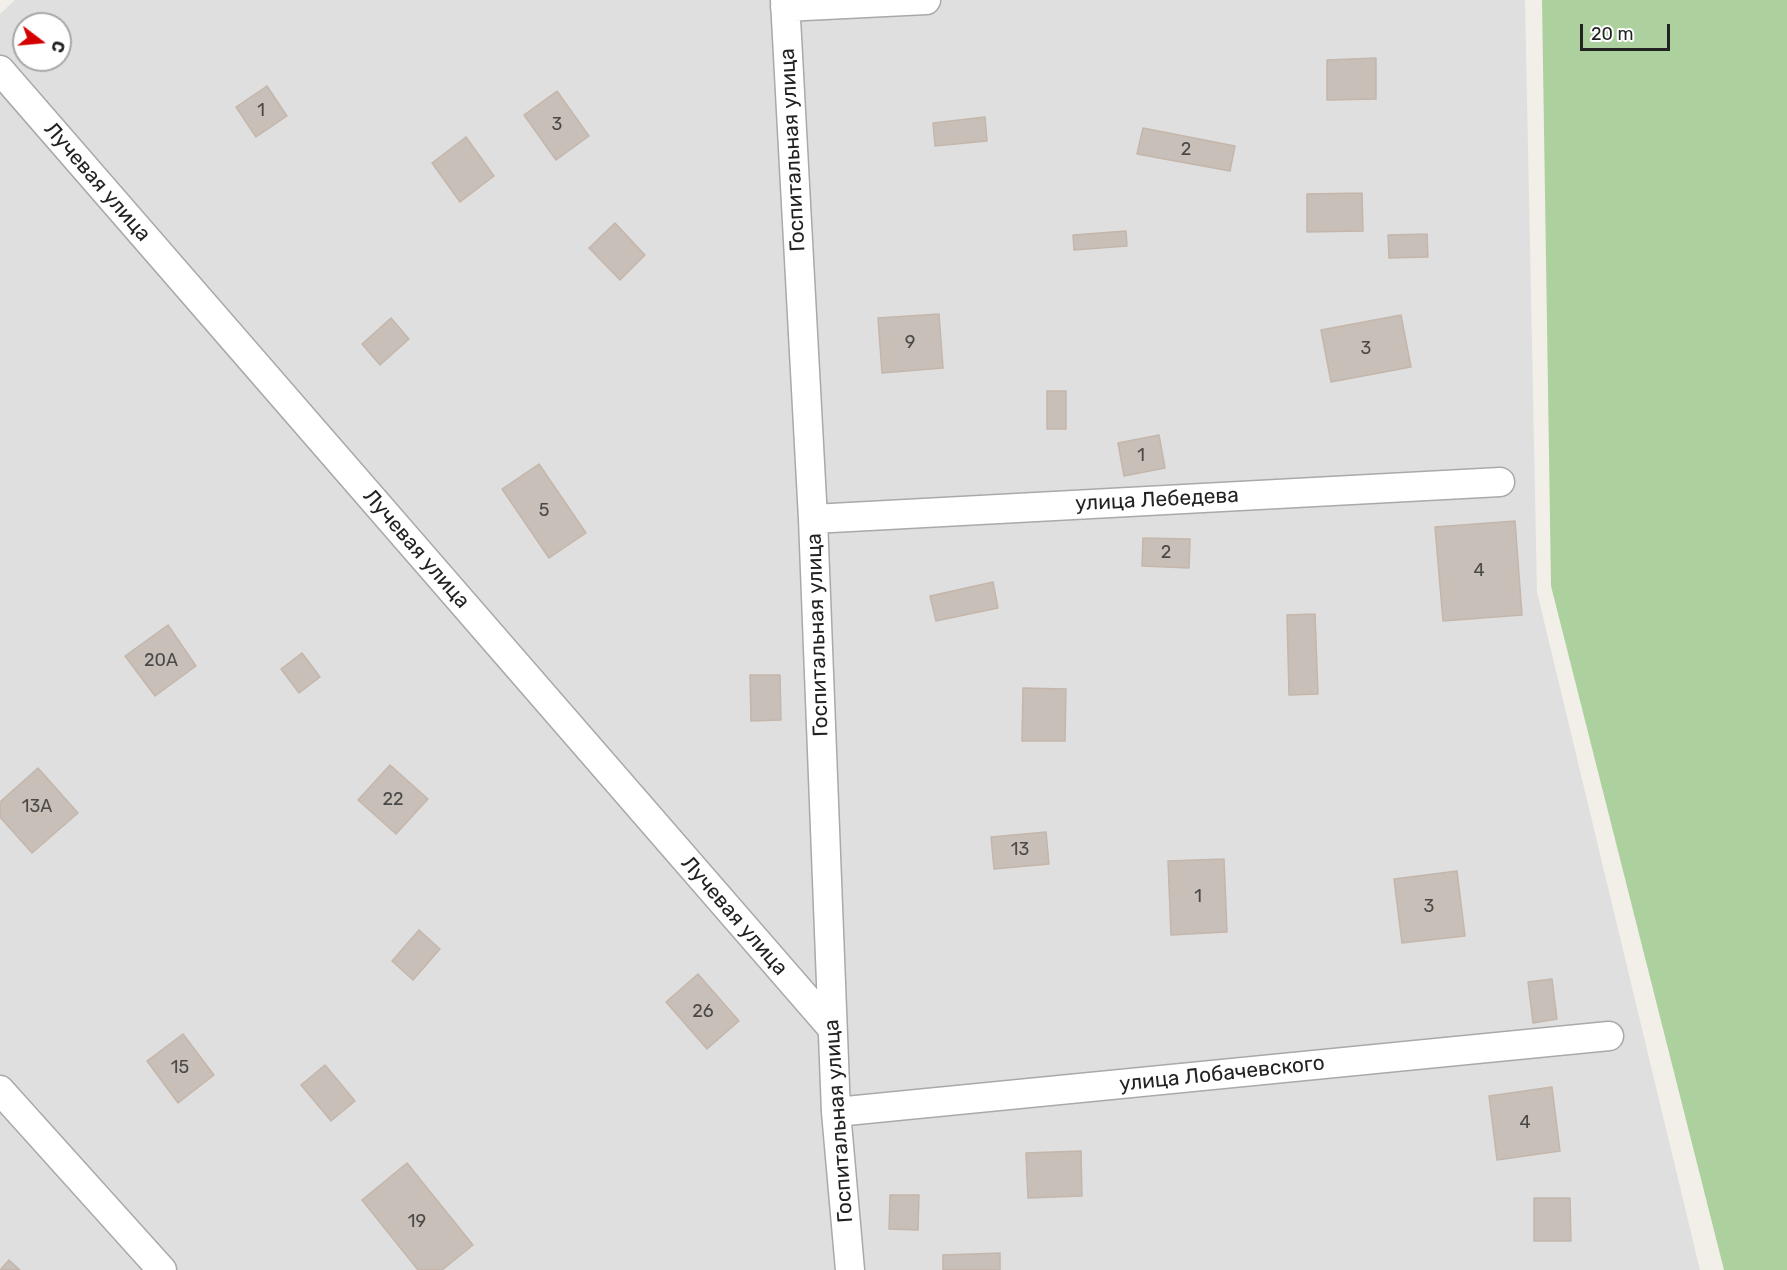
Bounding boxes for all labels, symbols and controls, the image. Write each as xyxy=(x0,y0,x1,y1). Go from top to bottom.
north arrow xyxy=(12,12,72,72)
scale bar xyxy=(1583,12,1673,50)
text: 20 m xyxy=(1591,23,1633,45)
text: С xyxy=(47,39,69,55)
street label: Госпитальная улица xyxy=(775,48,811,252)
house number: 1 xyxy=(257,100,265,122)
house number: 3 xyxy=(552,114,562,136)
street label: Лучевая улица xyxy=(38,117,156,247)
house number: 2 xyxy=(1181,139,1191,161)
house number: 9 xyxy=(905,332,915,354)
house number: 3 xyxy=(1361,338,1371,360)
house number: 1 xyxy=(1137,445,1145,467)
street label: улица Лебедева xyxy=(1075,483,1239,517)
street label: Лучевая улица xyxy=(357,484,475,614)
house number: 5 xyxy=(539,500,549,522)
street label: Госпитальная улица xyxy=(802,533,834,737)
house number: 2 xyxy=(1161,542,1171,564)
house number: 4 xyxy=(1473,560,1485,582)
house number: 20А xyxy=(144,650,178,672)
house number: 22 xyxy=(382,789,404,811)
house number: 13А xyxy=(22,796,52,818)
house number: 13 xyxy=(1011,839,1029,861)
street label: Лучевая улица xyxy=(675,851,793,981)
house number: 1 xyxy=(1194,886,1202,908)
house number: 3 xyxy=(1424,896,1434,918)
house number: 26 xyxy=(692,1001,714,1023)
street label: Госпитальная улица xyxy=(819,1019,859,1223)
street label: улица Лобачевского xyxy=(1118,1051,1326,1097)
house number: 15 xyxy=(171,1057,189,1079)
house number: 4 xyxy=(1519,1112,1531,1134)
house number: 19 xyxy=(408,1211,426,1233)

